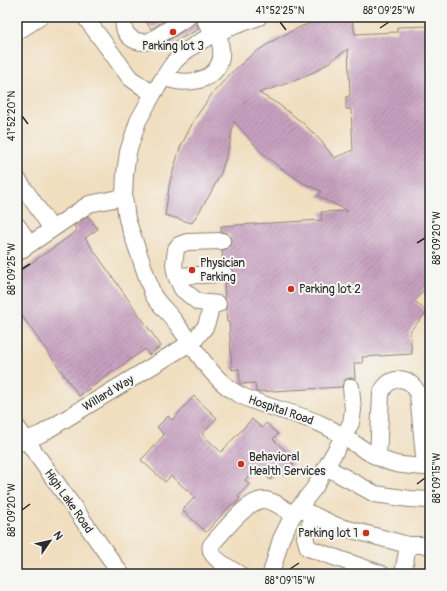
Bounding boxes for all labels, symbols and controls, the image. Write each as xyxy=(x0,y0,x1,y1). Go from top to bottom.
text: 41°52'25"N xyxy=(256,5,305,17)
text: 88°09'25"W xyxy=(363,5,415,17)
marker: Parking lot 3 xyxy=(168,27,178,37)
place label: Parking lot 3 xyxy=(142,39,204,54)
text: 41°52'20"N xyxy=(6,91,18,141)
text: 88°09'20"W xyxy=(431,211,443,265)
text: 88°09'25"W xyxy=(6,243,18,295)
place label: Physician Parking xyxy=(200,256,245,285)
marker: Physician Parking xyxy=(187,265,197,275)
place label: Parking lot 2 xyxy=(299,282,361,297)
marker: Parking lot 2 xyxy=(286,284,296,294)
street label: Willard Way xyxy=(80,372,137,415)
street label: Hospital Road xyxy=(246,392,316,429)
place label: Behavioral Health Services xyxy=(249,450,326,479)
text: 88°09'15"W xyxy=(431,452,443,503)
marker: Behavioral Health Services xyxy=(236,459,246,469)
street label: High Lake Road xyxy=(41,466,96,536)
text: 88°09'20"W xyxy=(6,483,18,537)
north arrow xyxy=(30,521,70,561)
place label: Parking lot 1 xyxy=(298,526,358,541)
marker: Parking lot 1 xyxy=(361,528,371,538)
text: N xyxy=(50,529,66,543)
text: 88°09'15"W xyxy=(265,575,316,587)

